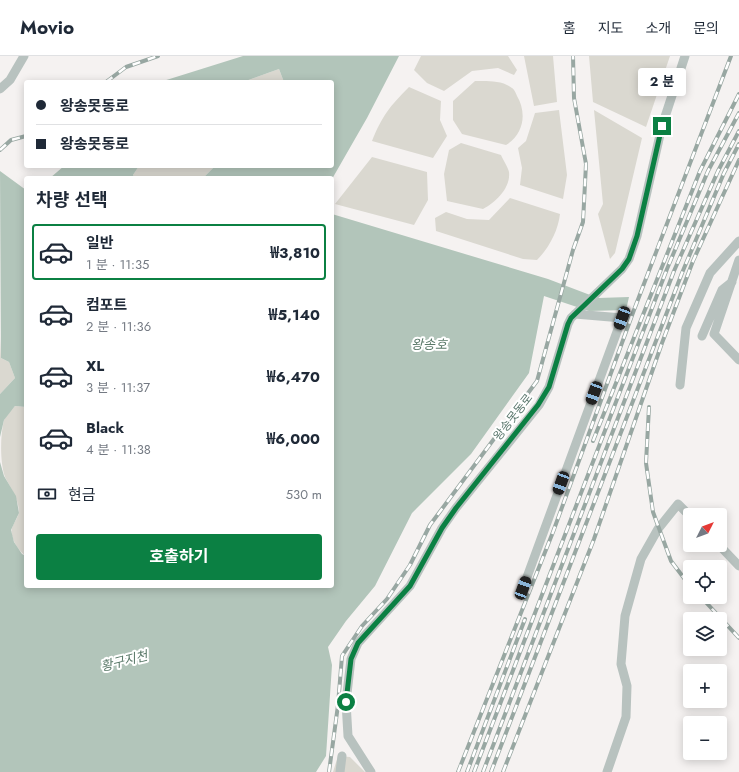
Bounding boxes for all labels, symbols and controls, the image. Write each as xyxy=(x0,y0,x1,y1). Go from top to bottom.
text: Movio xyxy=(20,14,74,41)
text: 홈 xyxy=(563,18,576,38)
text: 지도 xyxy=(598,18,623,38)
text: 소개 xyxy=(645,18,671,38)
text: 문의 xyxy=(693,18,719,38)
callout: 2 분 xyxy=(638,68,686,96)
text: 2 분 xyxy=(650,72,674,91)
text: 왕송못동로 xyxy=(60,95,129,117)
route end xyxy=(653,117,671,135)
text: 왕송못동로 xyxy=(60,133,129,155)
text: 차량 선택 xyxy=(36,187,108,213)
text: 일반 xyxy=(86,232,114,254)
icon: car xyxy=(38,234,74,270)
text: ₩3,810 xyxy=(270,242,320,264)
text: 1 분 · 11:35 xyxy=(86,255,149,274)
text: 컴포트 xyxy=(86,294,127,316)
icon: car xyxy=(38,296,74,332)
text: ₩5,140 xyxy=(269,304,320,326)
car xyxy=(612,305,632,331)
text: 2 분 · 11:36 xyxy=(86,317,151,336)
water label: 왕송호 xyxy=(411,335,448,354)
text: XL xyxy=(86,355,104,377)
icon: car xyxy=(38,358,74,394)
text: ₩6,470 xyxy=(267,366,320,388)
text: 3 분 · 11:37 xyxy=(86,378,150,397)
car xyxy=(584,380,604,406)
street label: 왕송못동로 xyxy=(489,390,537,444)
text: Black xyxy=(86,417,124,439)
icon: car xyxy=(38,420,74,456)
text: ₩6,000 xyxy=(266,428,320,450)
text: 4 분 · 11:38 xyxy=(86,440,151,459)
car xyxy=(551,470,571,496)
icon: cash xyxy=(36,483,58,505)
text: 현금 xyxy=(68,484,96,506)
text: 530 m xyxy=(286,485,322,504)
north arrow xyxy=(683,508,727,552)
map controls xyxy=(683,508,727,760)
button: 호출하기 xyxy=(36,534,322,580)
button: locate xyxy=(683,560,727,604)
car xyxy=(513,575,533,601)
button: layers xyxy=(683,612,727,656)
water label: 황구지천 xyxy=(98,646,151,676)
button: + xyxy=(683,664,727,708)
route start xyxy=(337,693,355,711)
button: − xyxy=(683,716,727,760)

